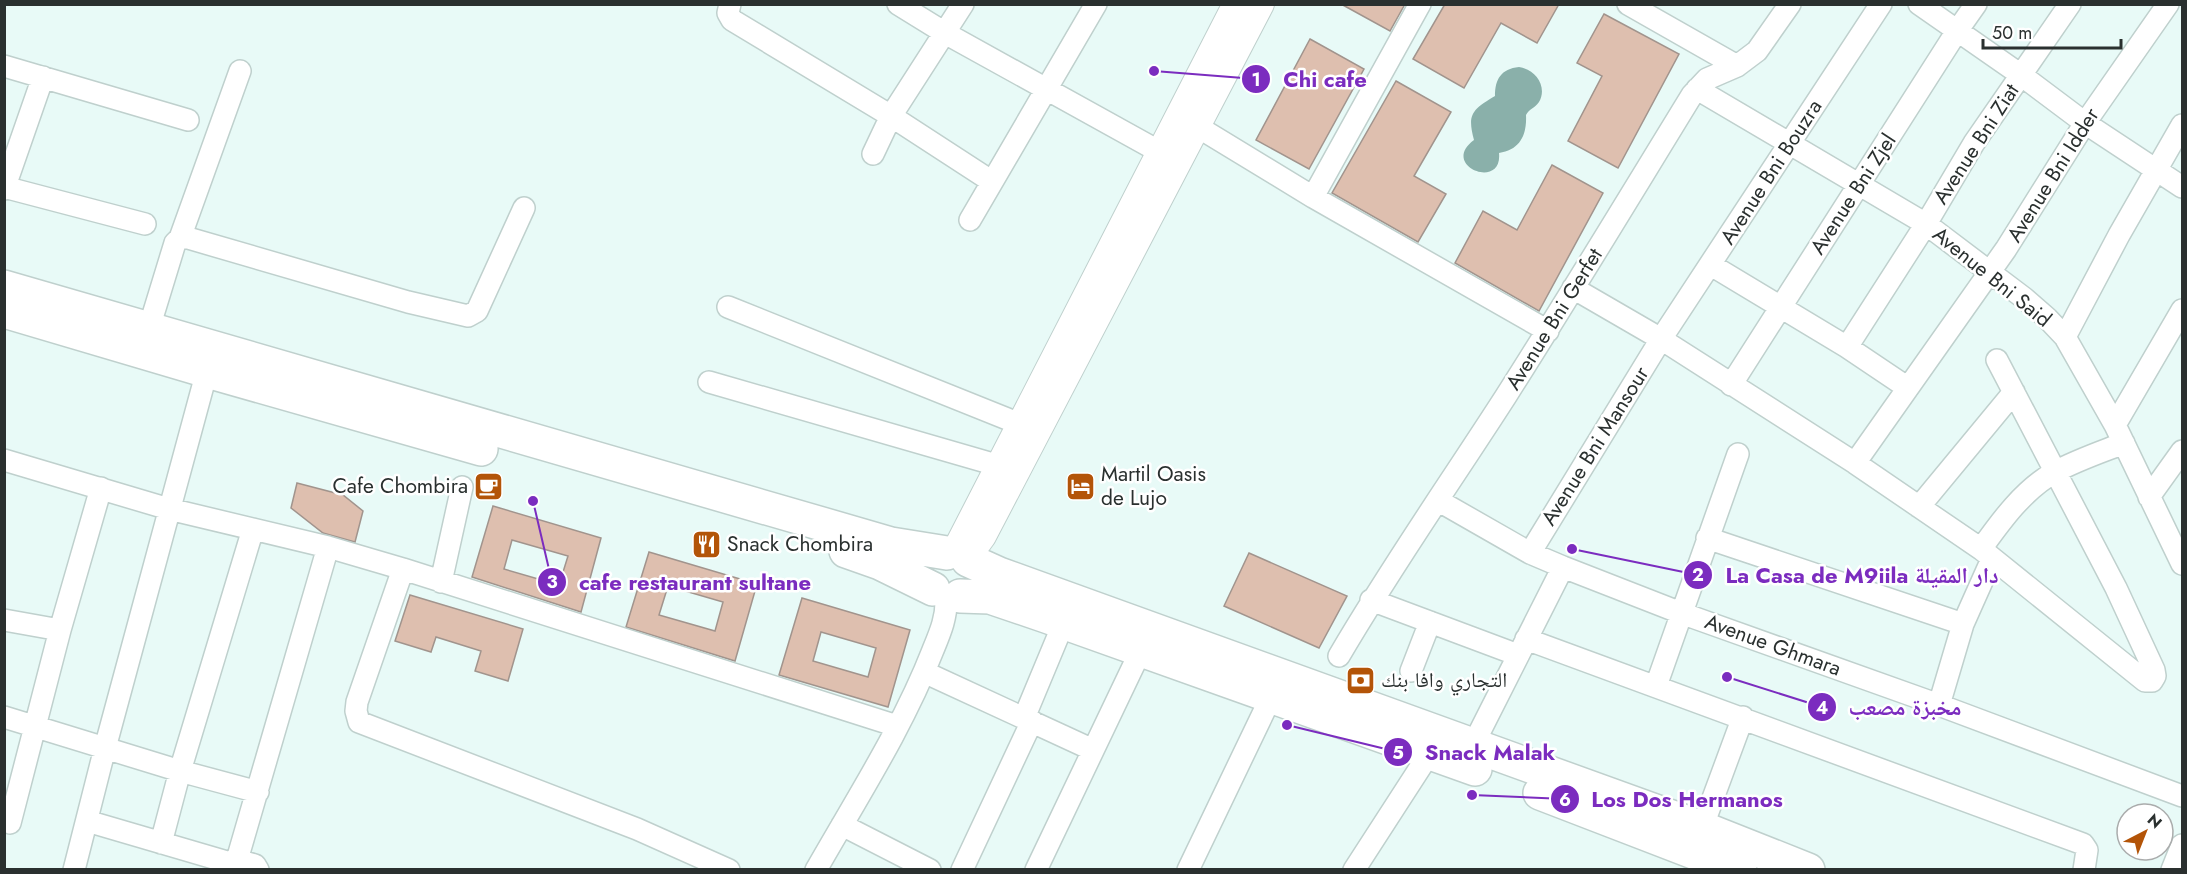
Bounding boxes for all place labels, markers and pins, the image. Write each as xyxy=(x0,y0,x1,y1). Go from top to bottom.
callout: Chi cafe xyxy=(1241,59,1378,99)
place label: Martil Oasis de Lujo xyxy=(1101,459,1206,513)
cafe icon: Cafe Chombira xyxy=(473,470,505,502)
hotel icon: Martil Oasis de Lujo xyxy=(1064,470,1096,502)
place label: Cafe Chombira xyxy=(332,471,468,501)
restaurant icon: Snack Chombira xyxy=(690,528,722,560)
place label: Snack Chombira xyxy=(727,529,873,559)
callout: La Casa de M9iila دار المقيلة xyxy=(1683,555,2010,595)
callout: cafe restaurant sultane xyxy=(537,562,823,602)
bank icon: التجاري وافا بنك xyxy=(1344,664,1376,696)
place label: التجاري وافا بنك xyxy=(1381,665,1507,696)
callout: مخبزة مصعب xyxy=(1807,687,1974,727)
callout: Snack Malak xyxy=(1383,732,1567,772)
callout: Los Dos Hermanos xyxy=(1550,779,1795,819)

